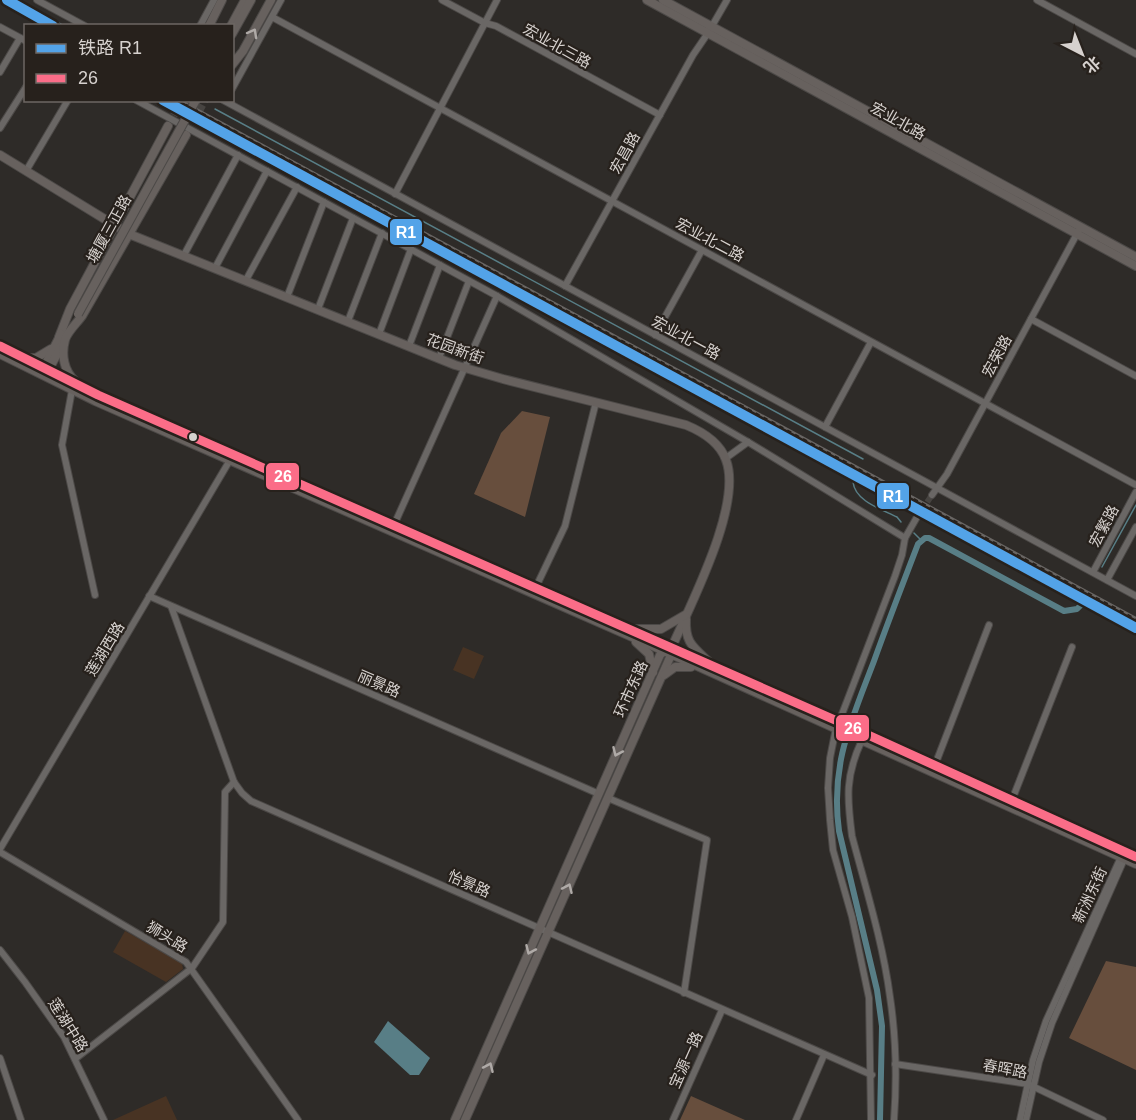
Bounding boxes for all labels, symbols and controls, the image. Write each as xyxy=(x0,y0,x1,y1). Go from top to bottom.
street label: 宏业北三路 xyxy=(520,20,594,71)
legend xyxy=(24,24,234,102)
north arrow xyxy=(1052,24,1112,84)
one-way arrow xyxy=(246,29,257,39)
text: 铁路 R1 xyxy=(78,38,142,58)
text: 北 xyxy=(1080,53,1103,76)
text: 26 xyxy=(78,68,98,88)
street label: 宏业北路 xyxy=(868,99,929,143)
street label: 宏昌路 xyxy=(606,129,643,177)
street label: 塘厦三正路 xyxy=(83,192,134,266)
street label: 宏业北二路 xyxy=(673,214,747,265)
line badge: R1 xyxy=(389,218,423,246)
text: R1 xyxy=(396,224,416,241)
street label: 宏业北一路 xyxy=(649,312,723,363)
street label: 花园新街 xyxy=(424,330,486,367)
street label: 宏荣路 xyxy=(978,332,1015,380)
unlabelled marker xyxy=(187,431,199,443)
line badge: 26 xyxy=(265,462,300,491)
text: 26 xyxy=(274,468,292,485)
line badge: R1 xyxy=(876,482,910,510)
text: R1 xyxy=(883,488,903,505)
street label: 宏繁路 xyxy=(1085,502,1122,550)
street label: 莲湖西路 xyxy=(82,619,127,679)
street label: 环市东路 xyxy=(611,658,651,720)
street label: 丽景路 xyxy=(355,667,403,700)
line badge: 26 xyxy=(835,714,870,742)
text: 26 xyxy=(844,720,862,737)
one-way arrow xyxy=(613,746,625,757)
street label: 新洲东街 xyxy=(1069,864,1110,926)
street label: 怡景路 xyxy=(445,867,493,900)
one-way arrow xyxy=(561,884,573,895)
street label: 狮头路 xyxy=(144,918,191,955)
one-way arrow xyxy=(525,944,537,955)
street label: 莲湖中路 xyxy=(45,995,92,1055)
street label: 宝源一路 xyxy=(666,1029,706,1091)
street label: 春晖路 xyxy=(981,1056,1029,1081)
one-way arrow xyxy=(482,1062,494,1073)

